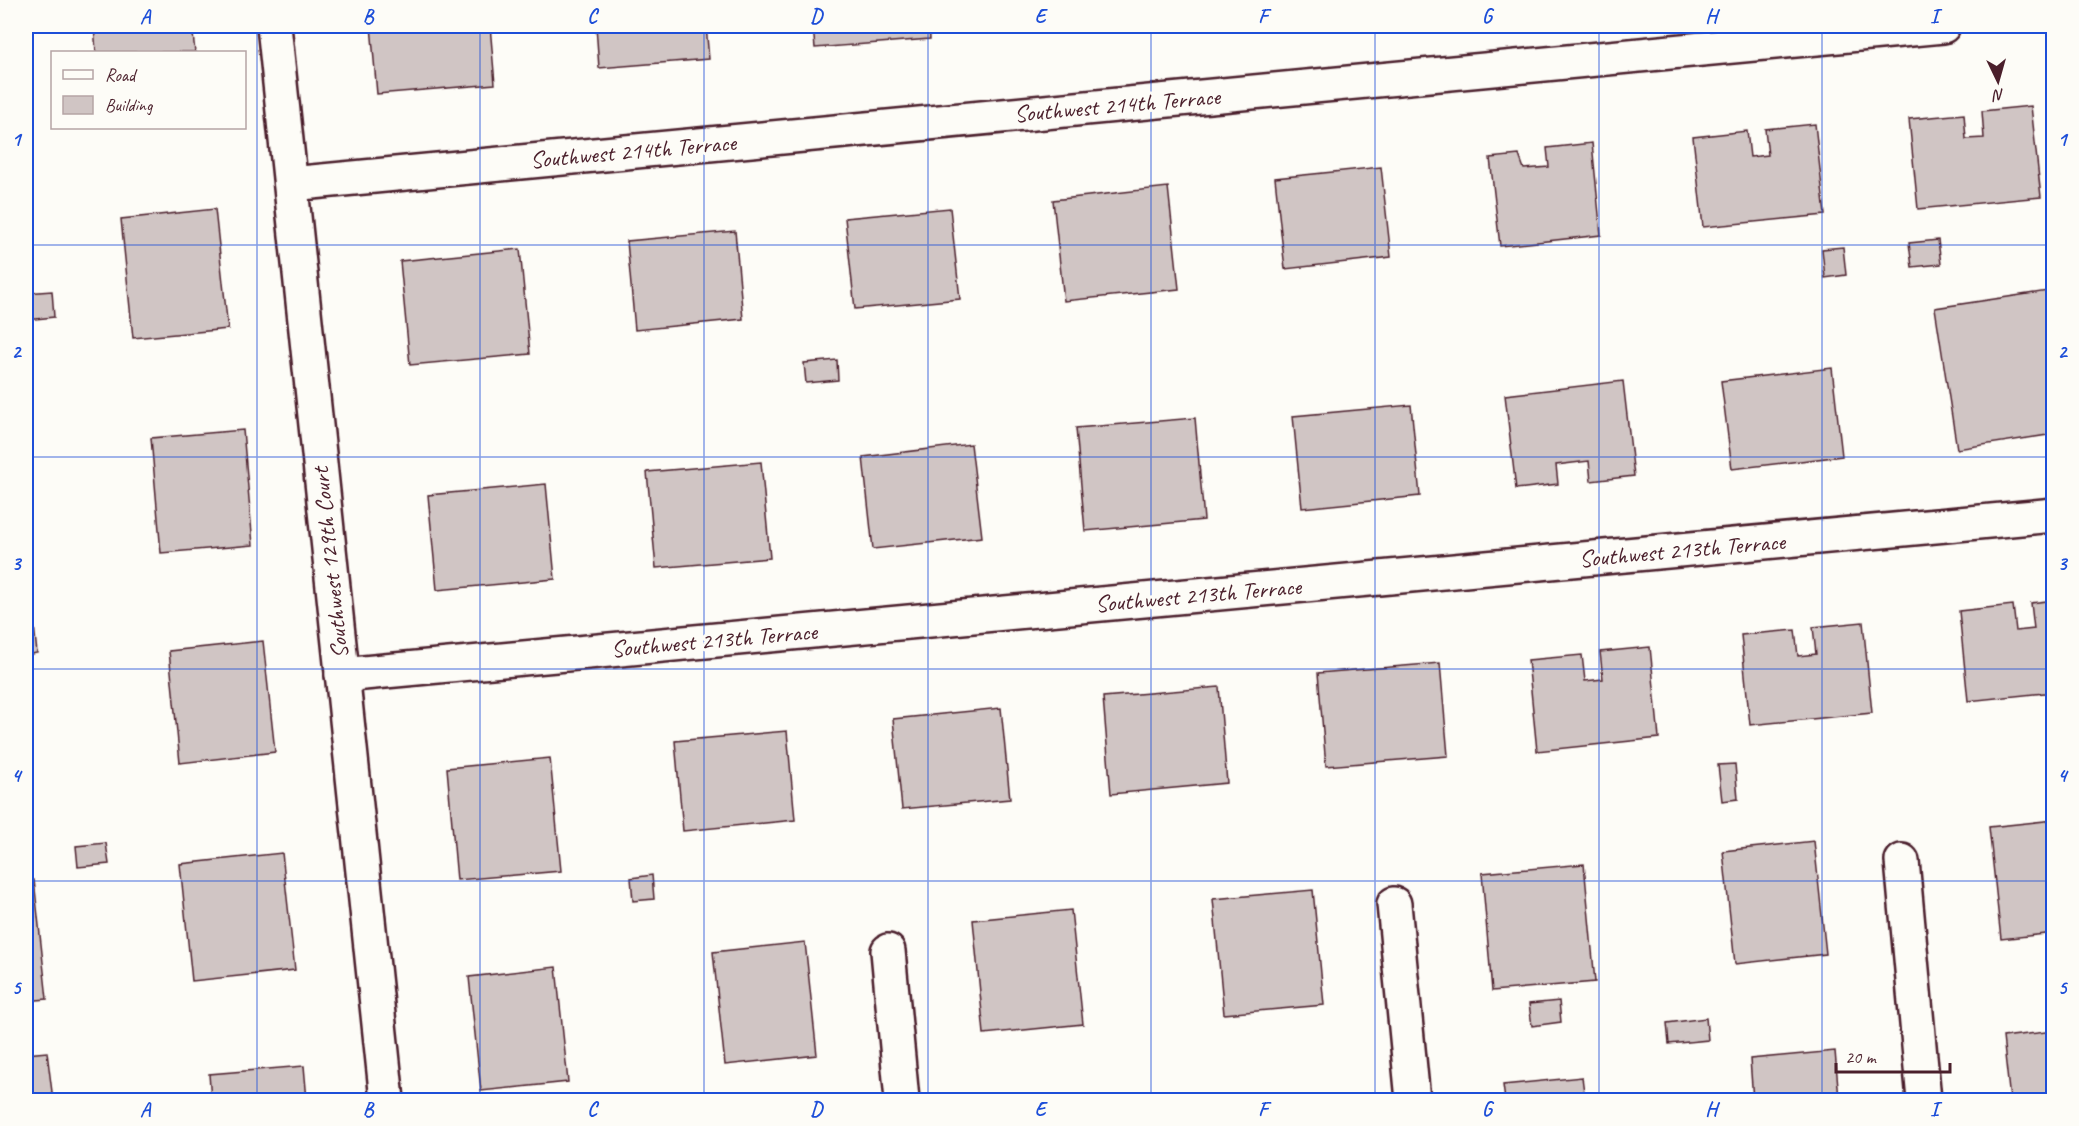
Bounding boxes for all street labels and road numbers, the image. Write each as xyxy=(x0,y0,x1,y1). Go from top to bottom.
street label: Southwest 214th Terrace xyxy=(1013,81,1223,129)
street label: Southwest 214th Terrace xyxy=(529,127,739,175)
street label: Southwest 129th Court xyxy=(305,464,355,660)
street label: Southwest 213th Terrace xyxy=(1578,526,1788,574)
street label: Southwest 213th Terrace xyxy=(1094,571,1304,619)
street label: Southwest 213th Terrace xyxy=(610,616,820,664)

